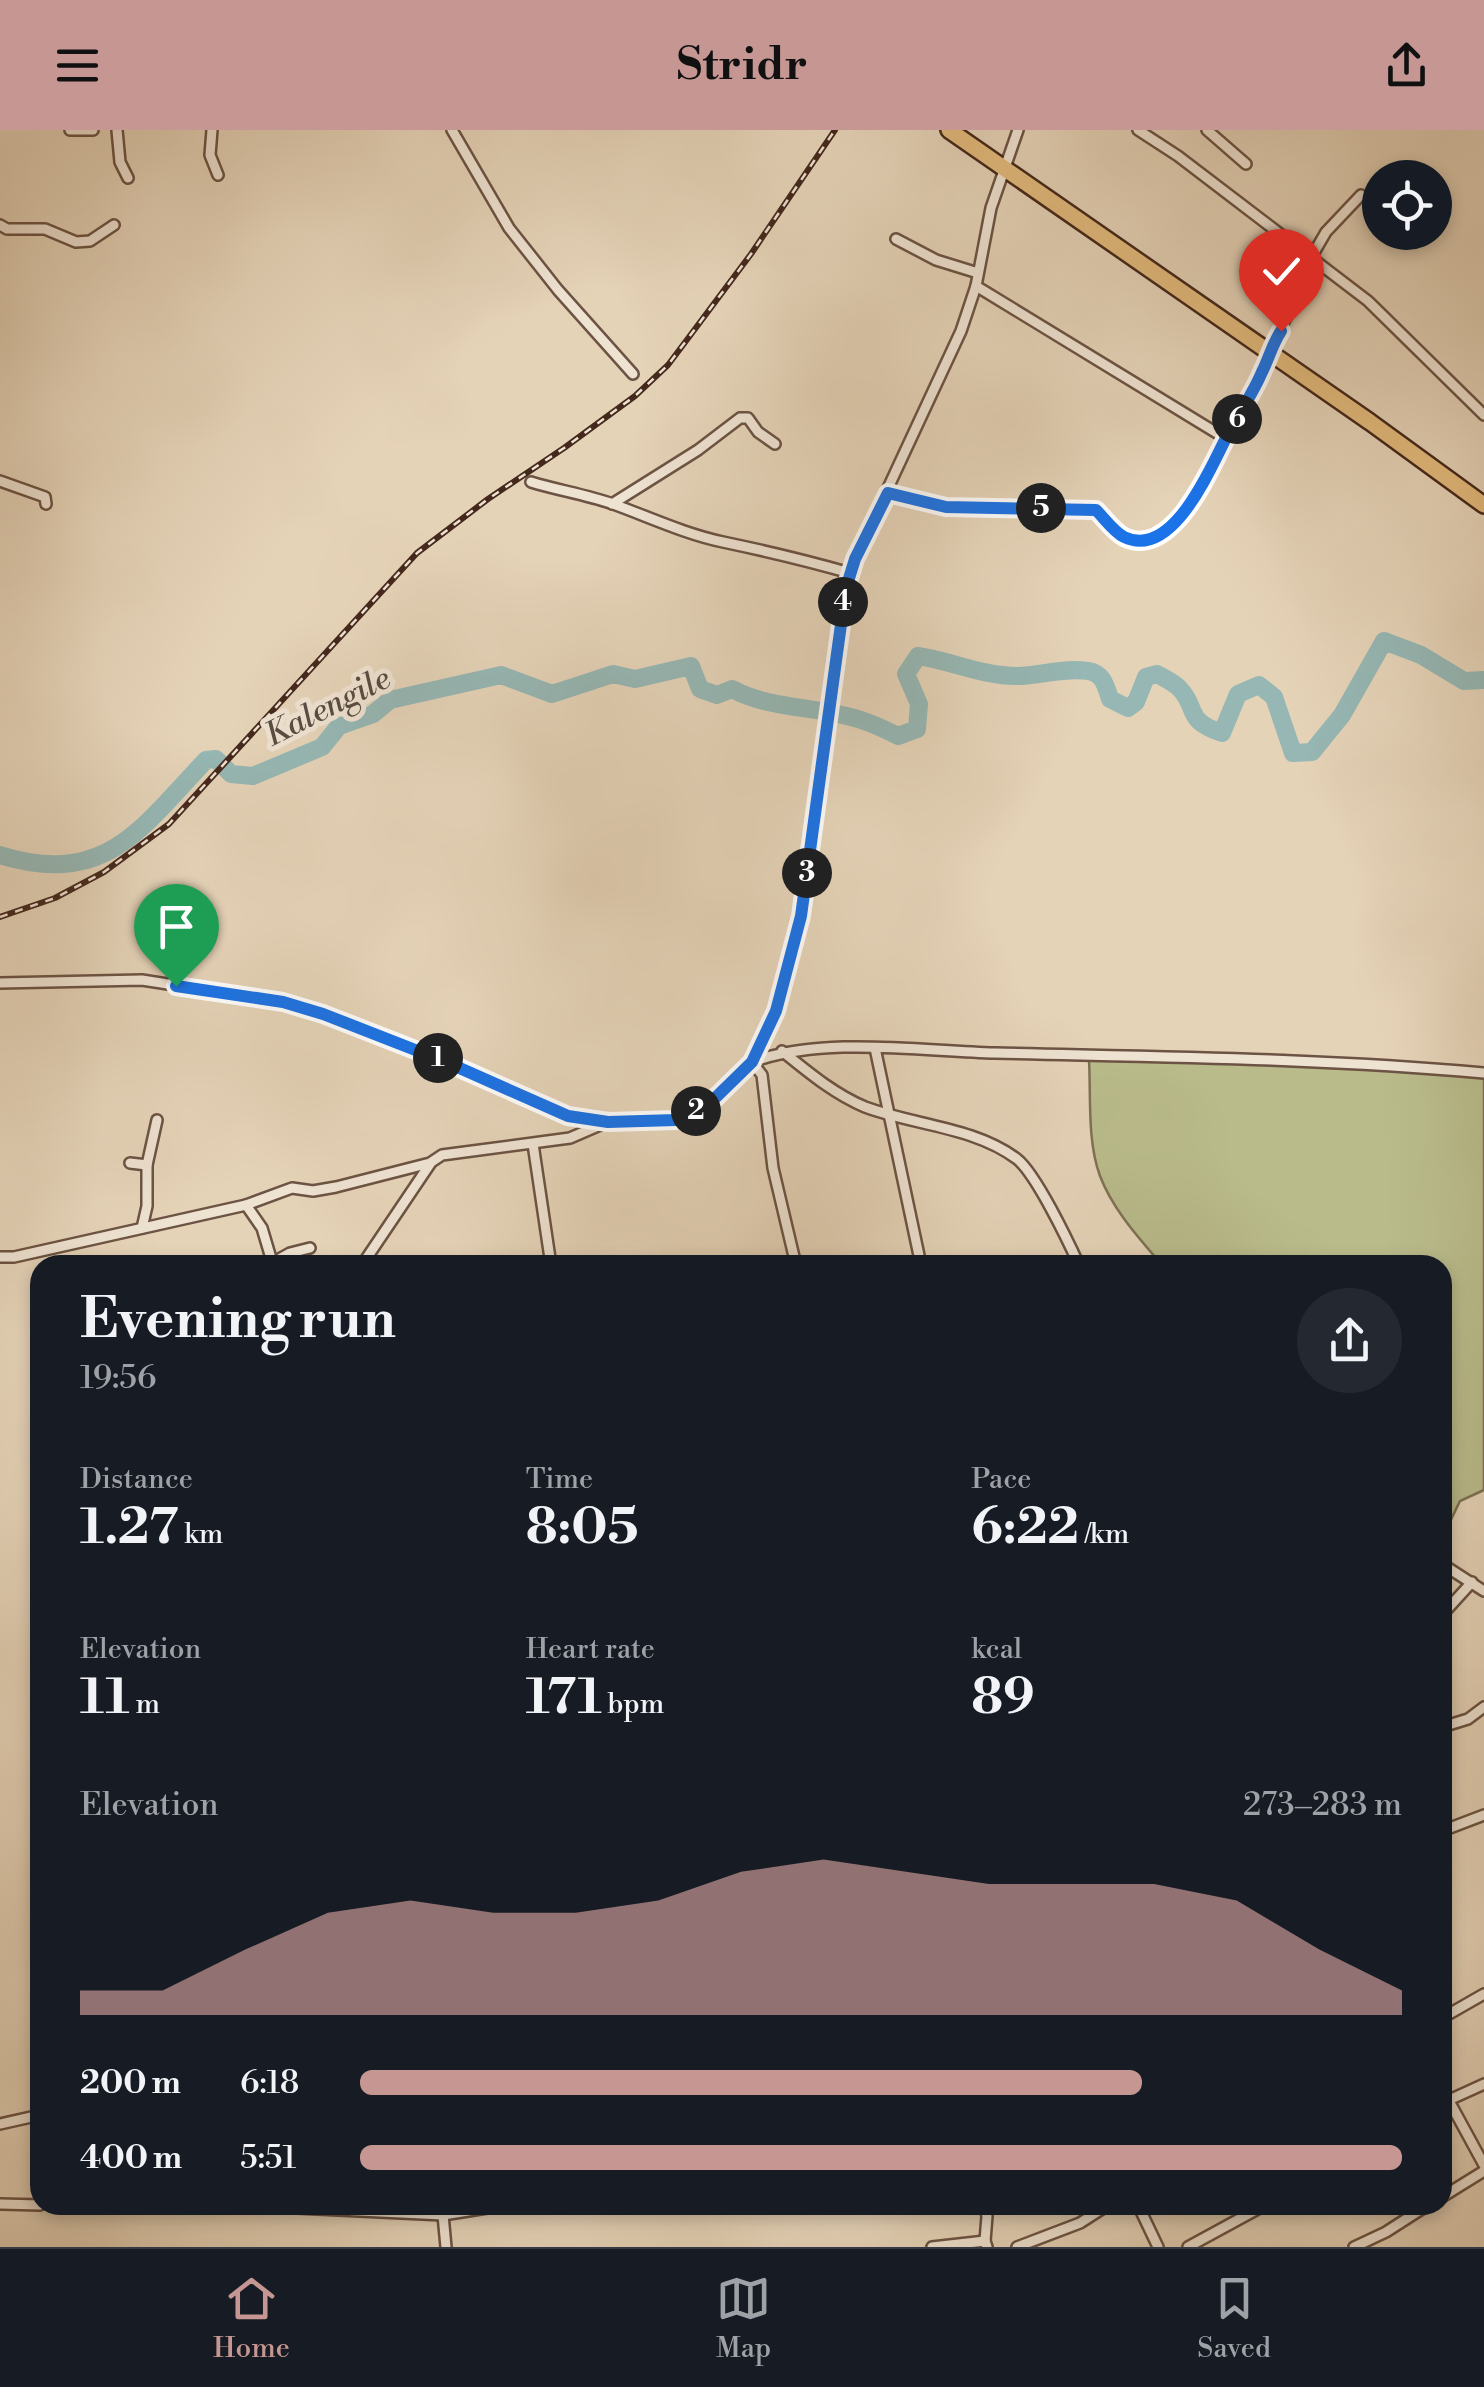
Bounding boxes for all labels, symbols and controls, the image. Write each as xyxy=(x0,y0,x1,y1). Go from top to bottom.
text: Stridr xyxy=(676,37,808,94)
icon: menu xyxy=(50,38,105,93)
icon: share xyxy=(1379,38,1434,93)
map controls xyxy=(1362,160,1452,250)
button: locate xyxy=(1362,160,1452,250)
pin xyxy=(1239,229,1324,332)
icon: check xyxy=(1254,244,1309,299)
pin: 6 xyxy=(1212,394,1262,444)
text: 6 xyxy=(1228,401,1246,436)
pin: 5 xyxy=(1016,483,1066,533)
text: 5 xyxy=(1032,490,1050,525)
pin: 4 xyxy=(818,577,868,627)
text: 4 xyxy=(834,584,852,619)
water label: Kalengile xyxy=(258,658,397,756)
pin: 3 xyxy=(782,848,832,898)
text: 3 xyxy=(799,855,815,890)
pin xyxy=(134,884,219,987)
icon: arrive xyxy=(149,899,204,954)
pin: 1 xyxy=(413,1033,463,1083)
text: 1 xyxy=(431,1040,445,1075)
pin: 2 xyxy=(671,1086,721,1136)
text: 2 xyxy=(687,1093,705,1128)
text: Evening run xyxy=(80,1286,396,1355)
button: share xyxy=(1297,1288,1402,1393)
text: 19:56 xyxy=(80,1358,156,1398)
text: Distance xyxy=(80,1462,193,1497)
text: Time xyxy=(526,1462,593,1497)
text: Pace xyxy=(971,1462,1031,1497)
text: 1.27 xyxy=(80,1497,178,1559)
text: 8:05 xyxy=(526,1497,639,1559)
text: 6:22 xyxy=(971,1497,1079,1559)
text: km xyxy=(178,1517,223,1552)
text: /km xyxy=(1079,1517,1129,1552)
text: Elevation xyxy=(80,1632,201,1667)
text: Heart rate xyxy=(526,1632,655,1667)
text: kcal xyxy=(971,1632,1022,1667)
text: 11 xyxy=(80,1667,130,1729)
text: 171 xyxy=(526,1667,602,1729)
text: 89 xyxy=(971,1667,1035,1729)
text: m xyxy=(130,1687,160,1722)
text: bpm xyxy=(602,1687,664,1722)
text: Elevation xyxy=(80,1785,219,1825)
text: 273–283 m xyxy=(1243,1785,1402,1825)
text: 200 m xyxy=(80,2063,181,2103)
text: 6:18 xyxy=(240,2063,299,2103)
text: 400 m xyxy=(80,2138,182,2178)
text: 5:51 xyxy=(240,2138,296,2178)
tab: Home xyxy=(213,2271,290,2366)
tab: Map xyxy=(716,2271,771,2366)
tab: Saved xyxy=(1197,2271,1271,2366)

